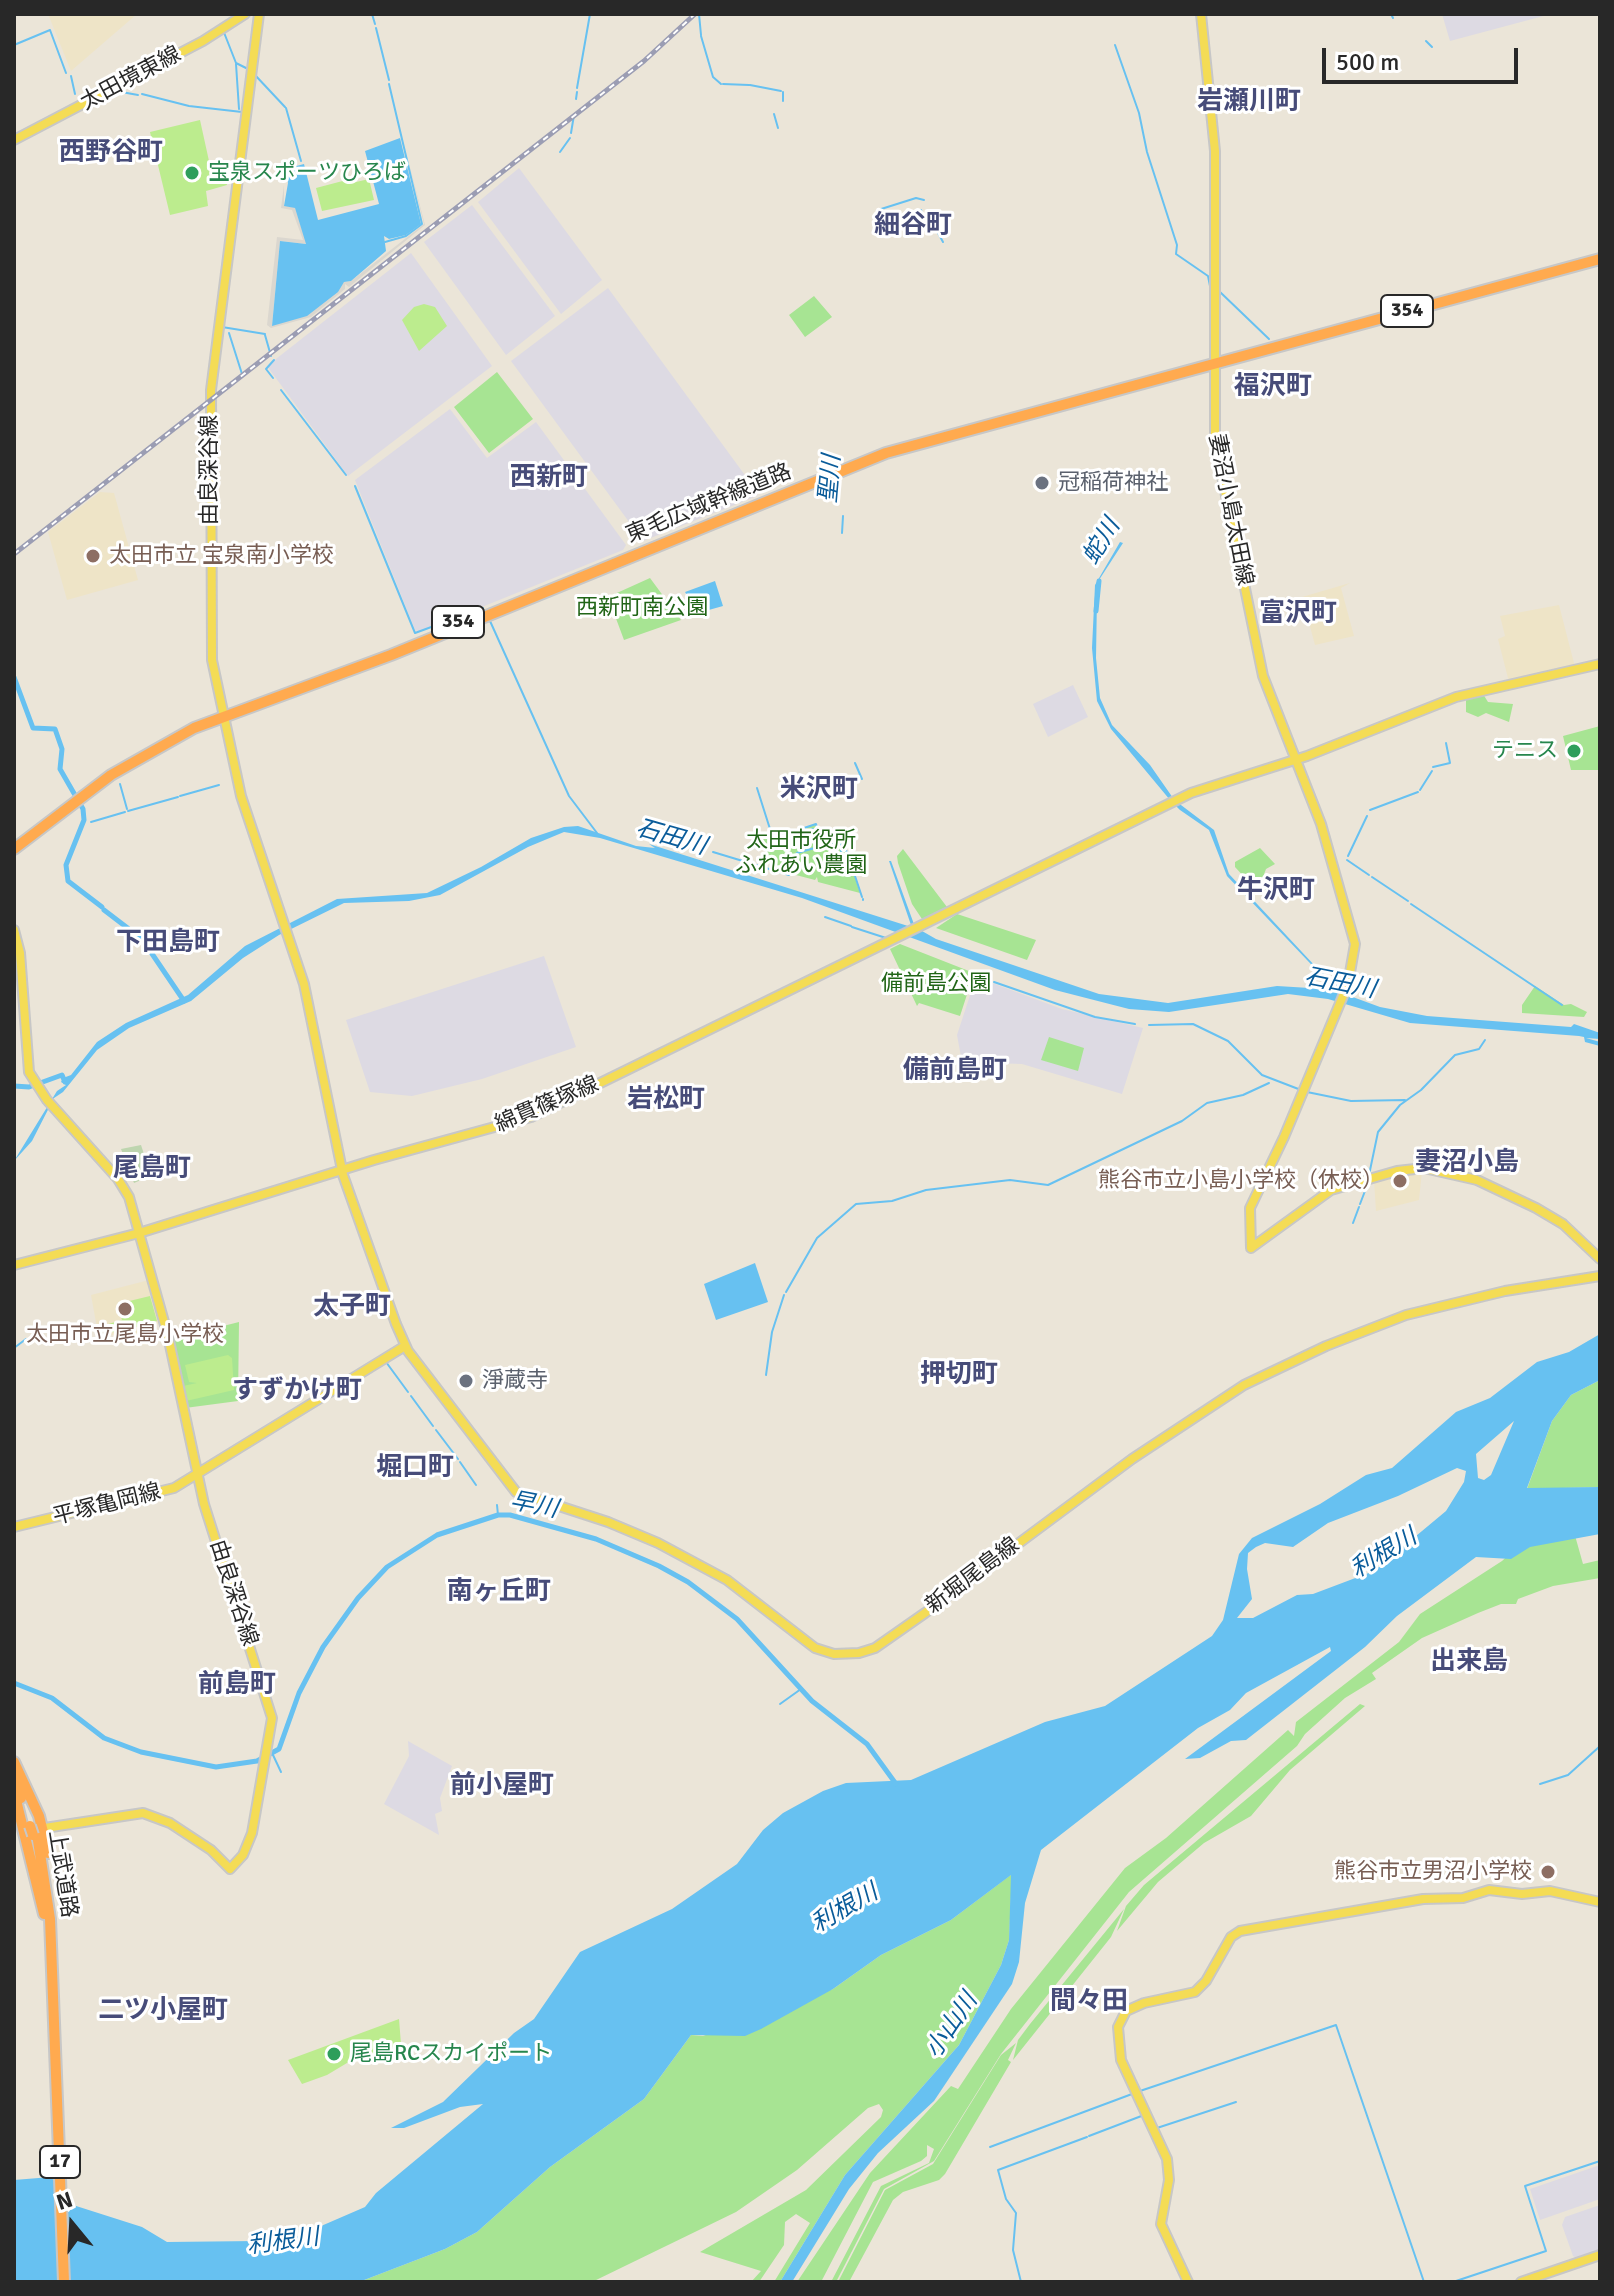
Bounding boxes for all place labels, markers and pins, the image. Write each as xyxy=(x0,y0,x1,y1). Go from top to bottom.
place label: 宝泉スポーツひろば xyxy=(208,160,406,186)
marker: 宝泉スポーツひろば xyxy=(183,164,201,182)
place label: 冠稲荷神社 xyxy=(1058,470,1168,496)
marker: 冠稲荷神社 xyxy=(1033,474,1051,492)
place label: 太田市立 宝泉南小学校 xyxy=(109,543,334,569)
marker: 太田市立 宝泉南小学校 xyxy=(84,547,102,565)
place label: テニス xyxy=(1492,738,1558,764)
marker: テニス xyxy=(1565,742,1583,760)
place label: 熊谷市立小島小学校（休校） xyxy=(1098,1168,1384,1194)
marker: 熊谷市立小島小学校（休校） xyxy=(1391,1172,1409,1190)
marker: 太田市立尾島小学校 xyxy=(116,1300,134,1318)
place label: 太田市立尾島小学校 xyxy=(26,1322,224,1348)
place label: 淨蔵寺 xyxy=(482,1368,548,1394)
marker: 淨蔵寺 xyxy=(457,1372,475,1390)
place label: 熊谷市立男沼小学校 xyxy=(1334,1859,1532,1885)
marker: 熊谷市立男沼小学校 xyxy=(1539,1863,1557,1881)
place label: 尾島RCスカイポート xyxy=(350,2041,552,2067)
marker: 尾島RCスカイポート xyxy=(325,2045,343,2063)

